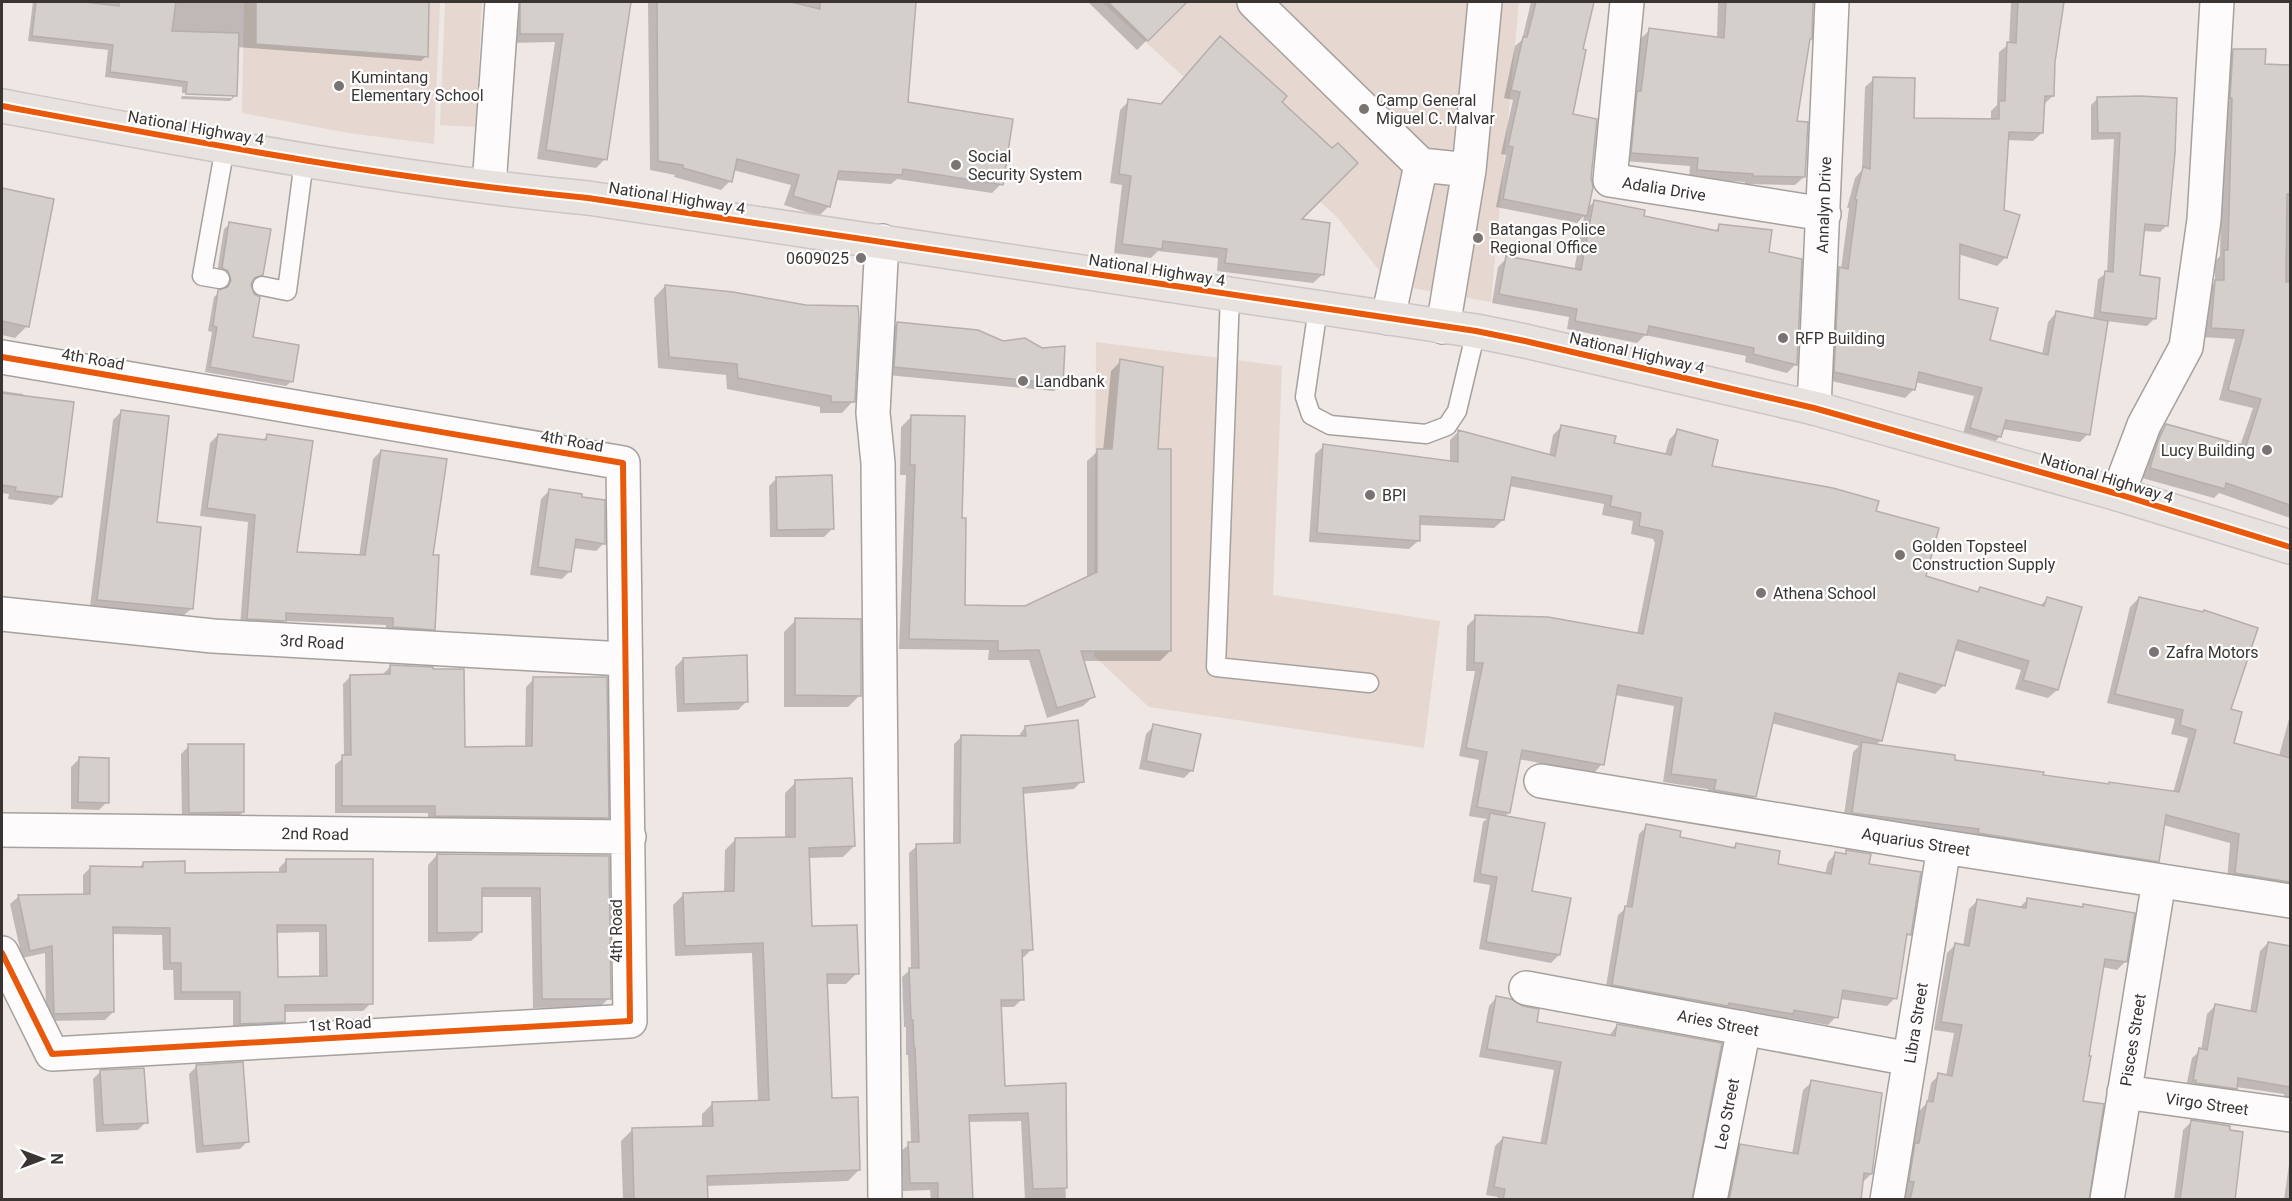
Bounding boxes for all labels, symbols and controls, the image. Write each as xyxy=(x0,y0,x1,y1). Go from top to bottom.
place label: Kumintang Elementary School xyxy=(351,68,484,105)
marker: Kumintang Elementary School xyxy=(332,79,346,93)
place label: Camp General Miguel C. Malvar xyxy=(1376,91,1496,128)
marker: Camp General Miguel C. Malvar xyxy=(1357,102,1371,116)
street label: National Highway 4 xyxy=(126,107,266,149)
place label: Social Security System xyxy=(968,147,1082,184)
street label: Annalyn Drive xyxy=(1813,156,1835,254)
marker: Social Security System xyxy=(949,158,963,172)
street label: Adalia Drive xyxy=(1621,173,1707,205)
street label: National Highway 4 xyxy=(607,178,747,218)
place label: Batangas Police Regional Office xyxy=(1490,220,1605,257)
marker: Batangas Police Regional Office xyxy=(1471,231,1485,245)
place label: 0609025 xyxy=(786,249,849,268)
street label: National Highway 4 xyxy=(1087,250,1227,290)
marker: 0609025 xyxy=(854,251,868,265)
street label: National Highway 4 xyxy=(1568,328,1706,378)
place label: RFP Building xyxy=(1795,329,1885,348)
marker: RFP Building xyxy=(1776,331,1790,345)
street label: 4th Road xyxy=(60,344,126,374)
place label: Landbank xyxy=(1035,372,1106,391)
marker: Landbank xyxy=(1016,374,1030,388)
street label: 4th Road xyxy=(539,426,605,456)
place label: Lucy Building xyxy=(2161,441,2255,460)
marker: Lucy Building xyxy=(2260,443,2274,457)
street label: National Highway 4 xyxy=(2038,449,2176,507)
place label: BPI xyxy=(1382,486,1406,505)
marker: BPI xyxy=(1363,488,1377,502)
place label: Golden Topsteel Construction Supply xyxy=(1912,537,2056,574)
marker: Golden Topsteel Construction Supply xyxy=(1893,548,1907,562)
place label: Athena School xyxy=(1773,584,1876,603)
marker: Athena School xyxy=(1754,586,1768,600)
street label: 3rd Road xyxy=(280,631,344,653)
place label: Zafra Motors xyxy=(2166,643,2259,662)
marker: Zafra Motors xyxy=(2147,645,2161,659)
street label: 2nd Road xyxy=(281,824,349,844)
street label: Aquarius Street xyxy=(1860,824,1972,860)
street label: 4th Road xyxy=(607,899,626,963)
street label: Libra Street xyxy=(1900,981,1932,1065)
street label: Pisces Street xyxy=(2116,992,2150,1088)
street label: Aries Street xyxy=(1676,1006,1760,1040)
street label: 1st Road xyxy=(308,1013,372,1035)
street label: Leo Street xyxy=(1711,1077,1743,1151)
street label: Virgo Street xyxy=(2164,1089,2250,1119)
north arrow xyxy=(12,1129,72,1189)
text: N xyxy=(47,1153,66,1165)

